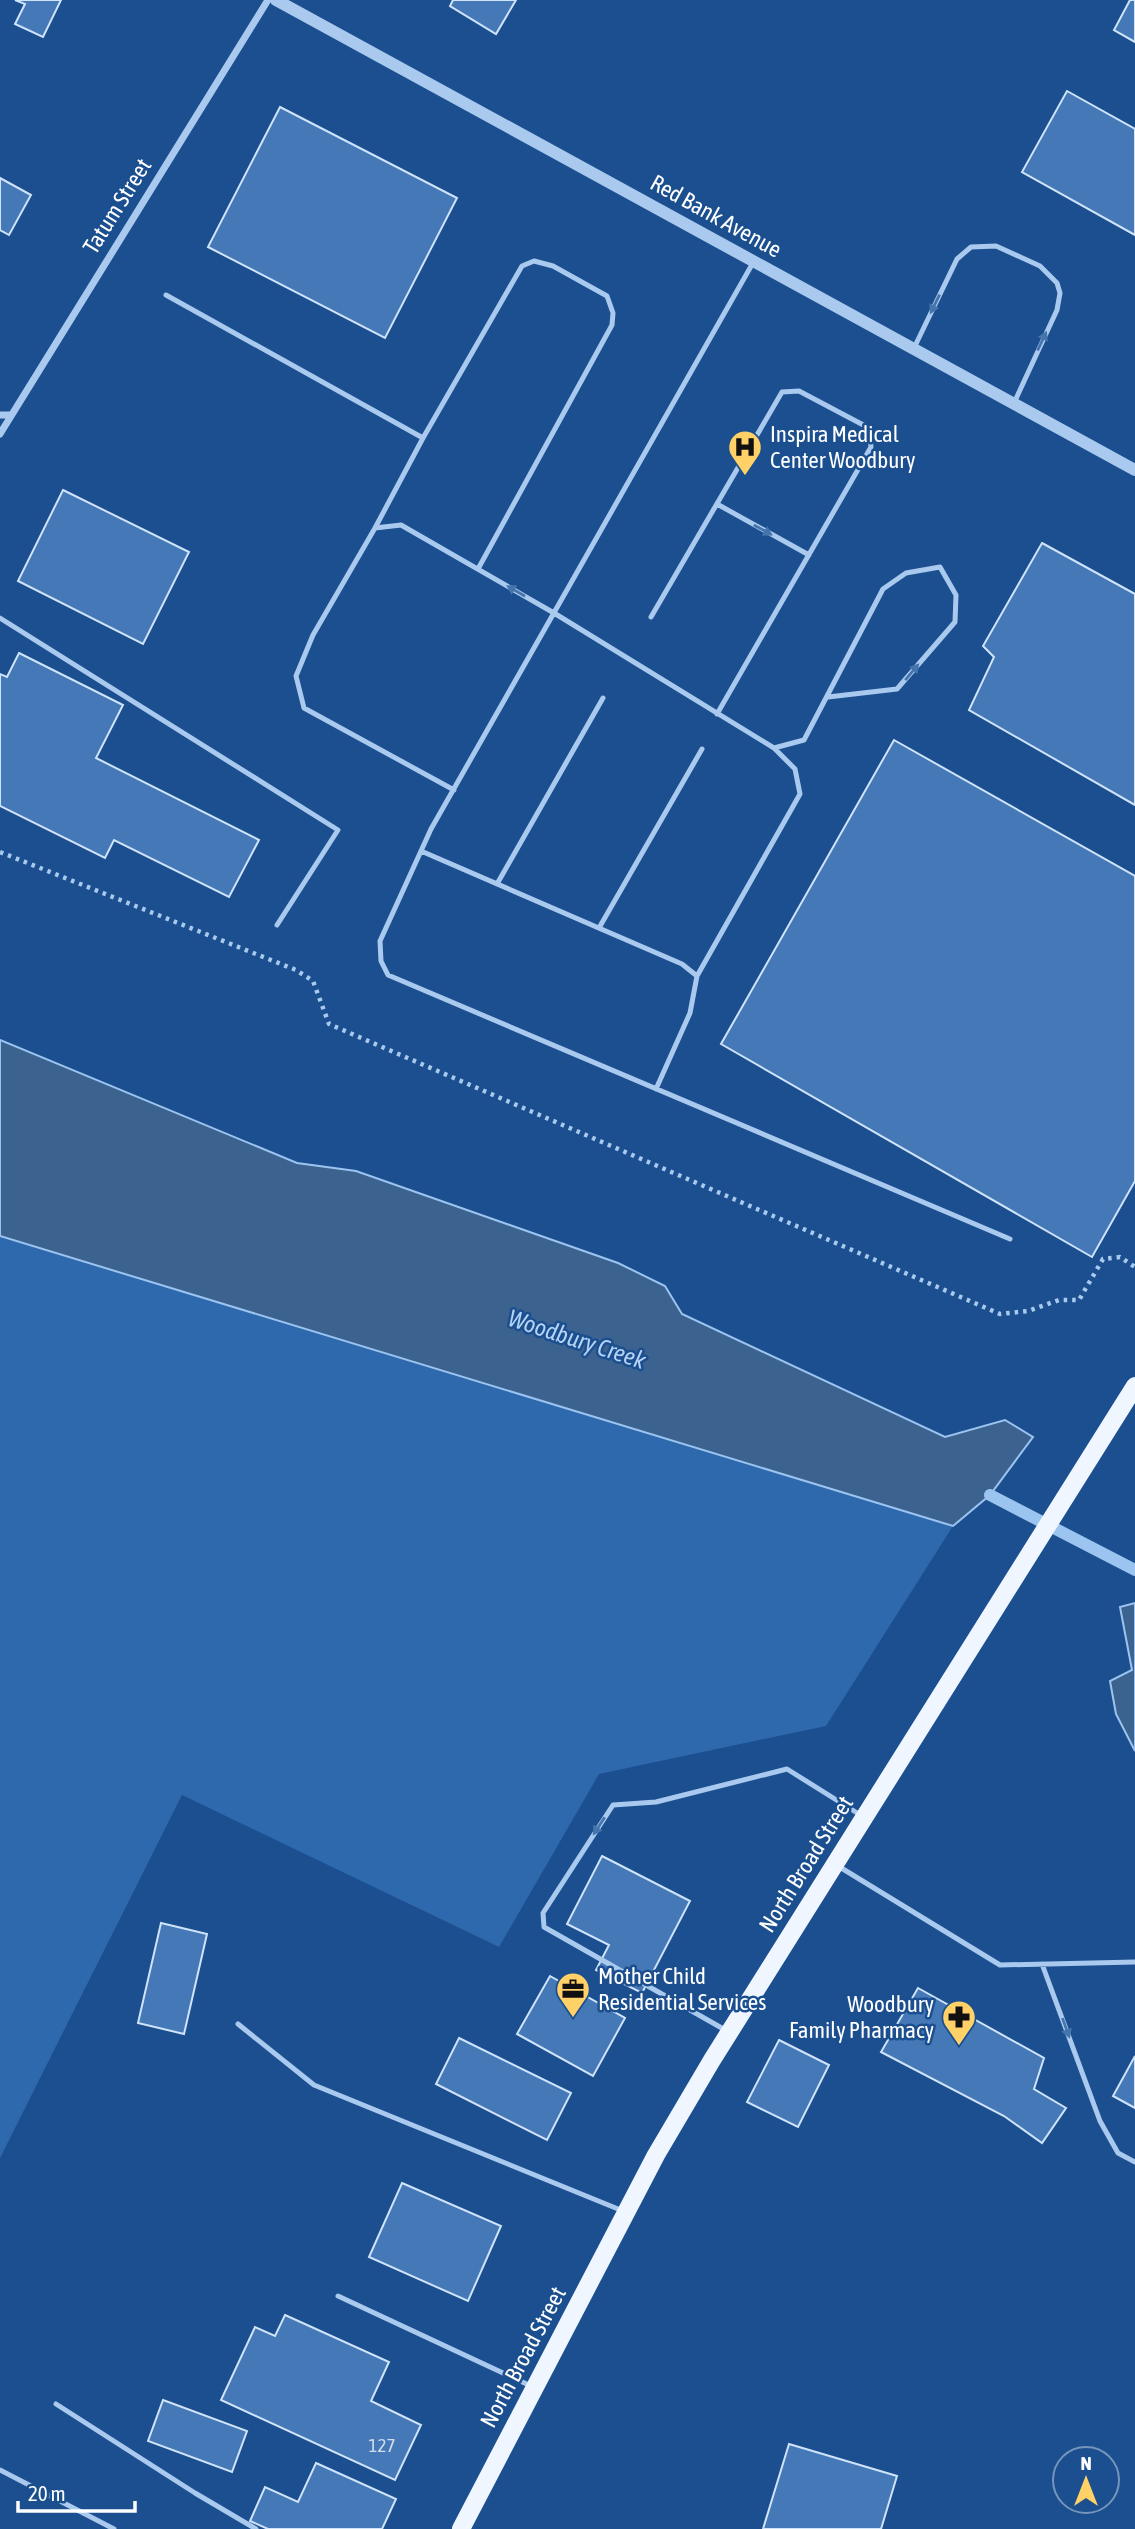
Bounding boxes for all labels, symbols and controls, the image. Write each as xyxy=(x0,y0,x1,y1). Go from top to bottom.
street label: Tatum Street xyxy=(78,154,156,258)
street label: Red Bank Avenue xyxy=(646,169,786,263)
one-way arrow xyxy=(930,294,941,314)
one-way arrow xyxy=(1037,331,1048,351)
place label: Inspira Medical Center Woodbury xyxy=(770,421,916,473)
hospital icon: Inspira Medical Center Woodbury xyxy=(726,428,764,477)
one-way arrow xyxy=(753,524,772,536)
one-way arrow xyxy=(506,585,526,597)
one-way arrow xyxy=(904,663,919,680)
water label: Woodbury Creek xyxy=(505,1304,650,1374)
street label: North Broad Street xyxy=(754,1791,858,1937)
one-way arrow xyxy=(593,1816,606,1835)
place label: Mother Child Residential Services xyxy=(598,1963,766,2015)
office icon: Mother Child Residential Services xyxy=(554,1970,592,2019)
place label: Woodbury Family Pharmacy xyxy=(789,1991,934,2043)
pharmacy icon: Woodbury Family Pharmacy xyxy=(940,1998,978,2047)
one-way arrow xyxy=(1061,2018,1072,2039)
street label: North Broad Street xyxy=(475,2282,571,2432)
house number: 127 xyxy=(369,2434,395,2456)
north arrow xyxy=(1051,2445,1121,2515)
text: N xyxy=(1080,2452,1092,2474)
scale bar xyxy=(18,2470,135,2514)
text: 20 m xyxy=(28,2481,66,2505)

